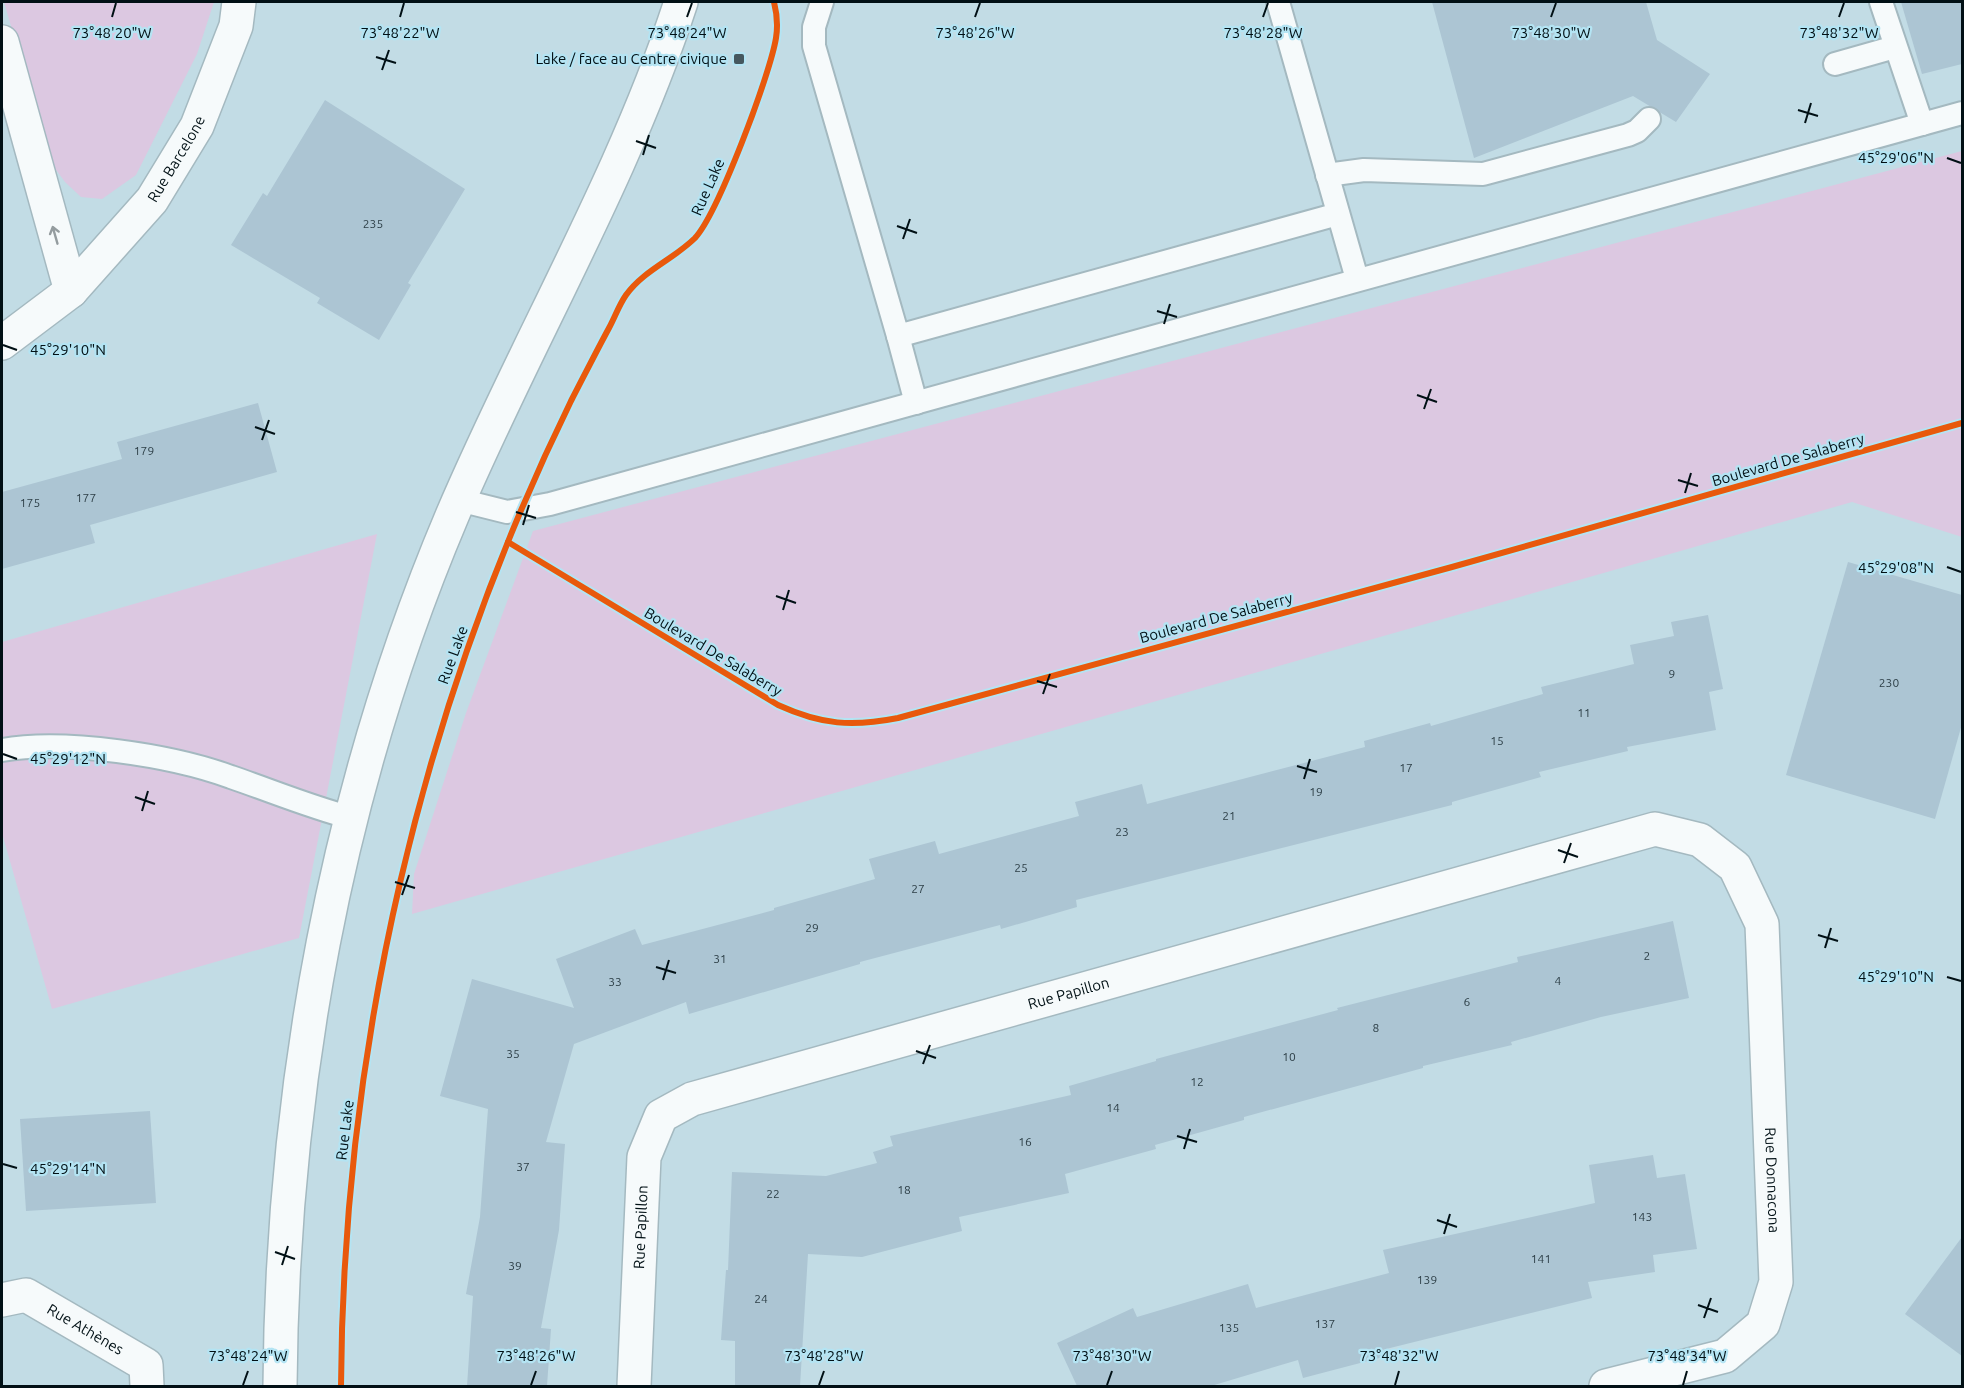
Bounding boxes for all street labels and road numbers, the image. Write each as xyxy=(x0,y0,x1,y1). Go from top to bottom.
street label: Rue Barcelone xyxy=(144,114,208,205)
street label: Rue Lake xyxy=(687,156,728,218)
street label: Boulevard De Salaberry xyxy=(1710,430,1866,489)
street label: Boulevard De Salaberry xyxy=(1138,589,1294,646)
street label: Boulevard De Salaberry xyxy=(641,604,785,699)
street label: Rue Lake xyxy=(434,623,471,686)
street label: Rue Papillon xyxy=(1026,973,1111,1012)
street label: Rue Lake xyxy=(332,1099,357,1161)
street label: Rue Donnacona xyxy=(1762,1127,1783,1233)
street label: Rue Papillon xyxy=(630,1185,651,1269)
street label: Rue Athènes xyxy=(44,1300,127,1358)

